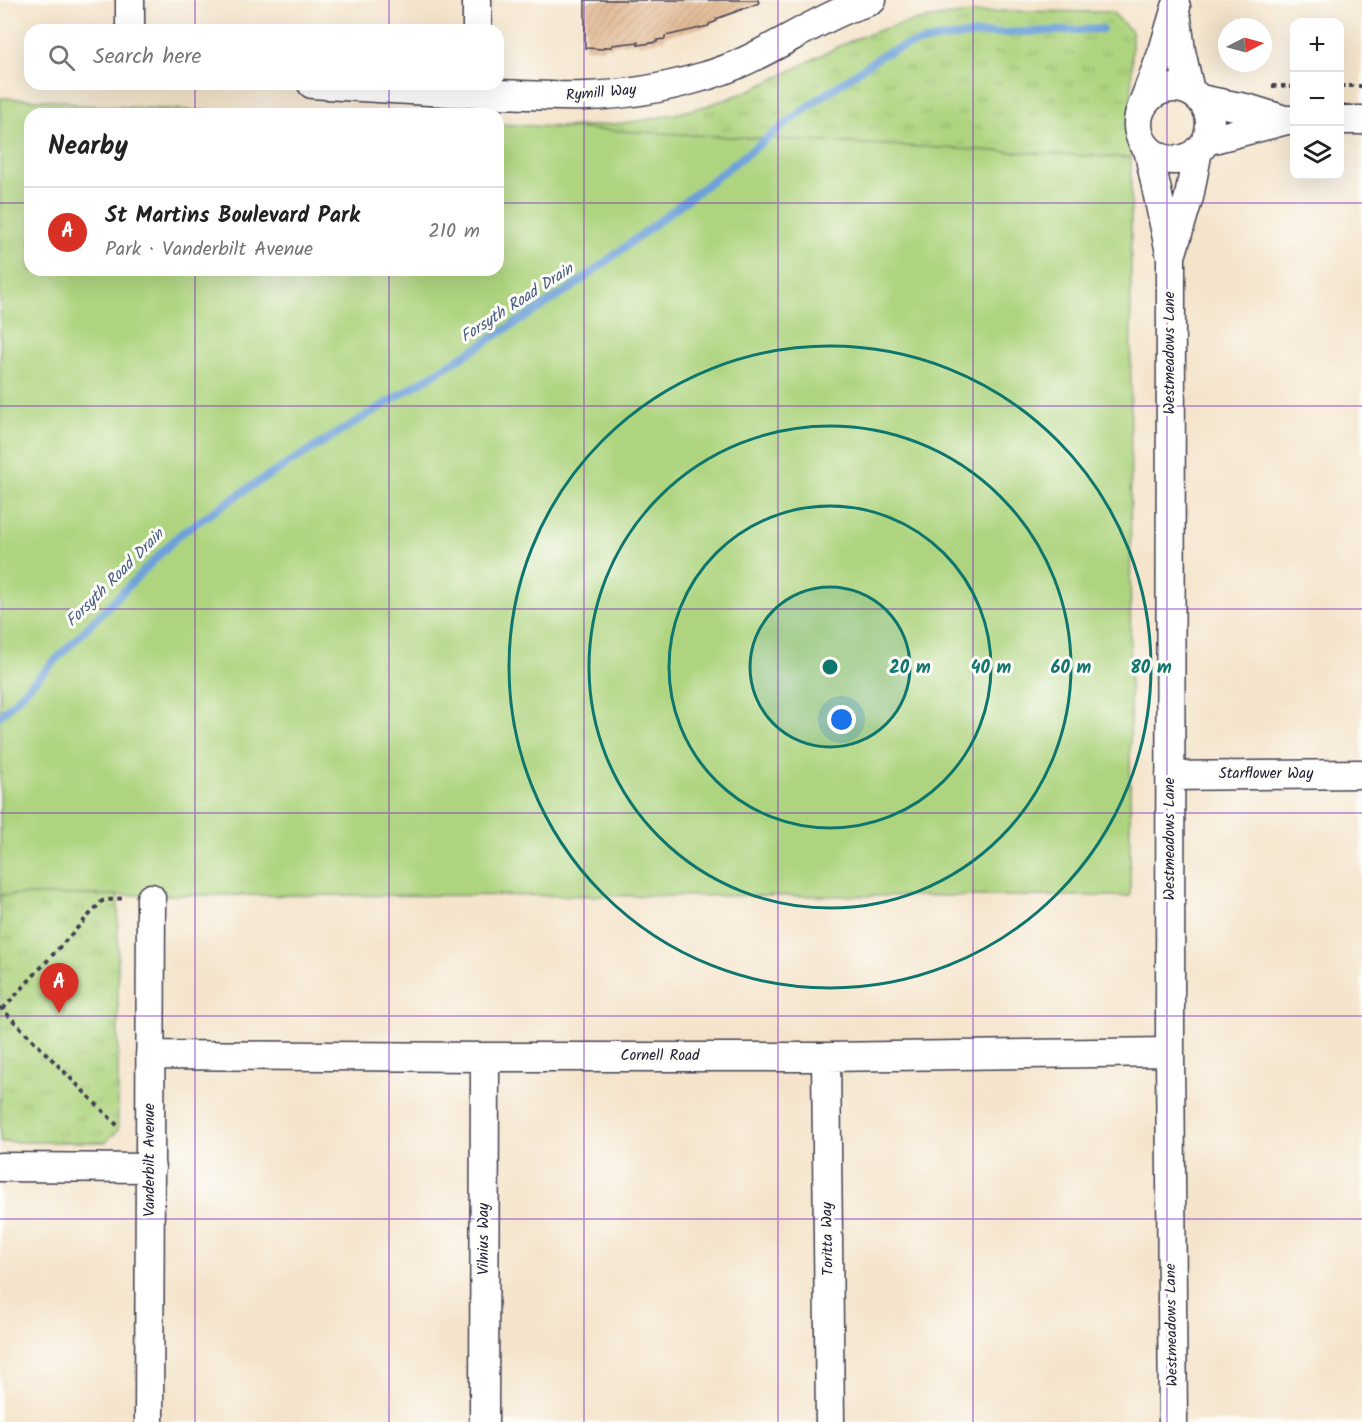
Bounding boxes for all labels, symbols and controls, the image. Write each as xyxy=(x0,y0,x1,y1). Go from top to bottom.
north arrow xyxy=(1218,18,1272,72)
map controls xyxy=(1290,18,1344,180)
button: + xyxy=(1290,18,1344,72)
search box xyxy=(24,24,504,90)
text: Search here xyxy=(93,40,201,75)
icon: search xyxy=(45,41,78,74)
button: − xyxy=(1290,72,1344,126)
street label: Rymill Way xyxy=(565,78,638,108)
text: Nearby xyxy=(48,126,128,168)
button: layers xyxy=(1290,126,1344,180)
text: St Martins Boulevard Park xyxy=(105,199,360,234)
text: A xyxy=(61,216,74,248)
text: 210 m xyxy=(428,216,480,248)
text: Park · Vanderbilt Avenue xyxy=(105,234,313,266)
water label: Forsyth Road Drain xyxy=(456,256,580,349)
street label: Westmeadows Lane xyxy=(1158,291,1182,415)
water label: Forsyth Road Drain xyxy=(60,522,171,633)
text: 20 m xyxy=(889,654,931,683)
text: 40 m xyxy=(971,654,1012,683)
text: 60 m xyxy=(1051,654,1092,683)
text: 80 m xyxy=(1130,654,1172,683)
centre of rings xyxy=(820,657,840,677)
your location xyxy=(827,705,856,734)
street label: Starflower Way xyxy=(1219,762,1314,786)
street label: Westmeadows Lane xyxy=(1158,777,1182,901)
pin: A xyxy=(40,964,78,1013)
street label: Cornell Road xyxy=(621,1044,700,1068)
street label: Vanderbilt Avenue xyxy=(138,1103,162,1217)
street label: Toritta Way xyxy=(815,1201,841,1276)
street label: Vilnius Way xyxy=(472,1202,496,1275)
street label: Westmeadows Lane xyxy=(1159,1263,1185,1387)

